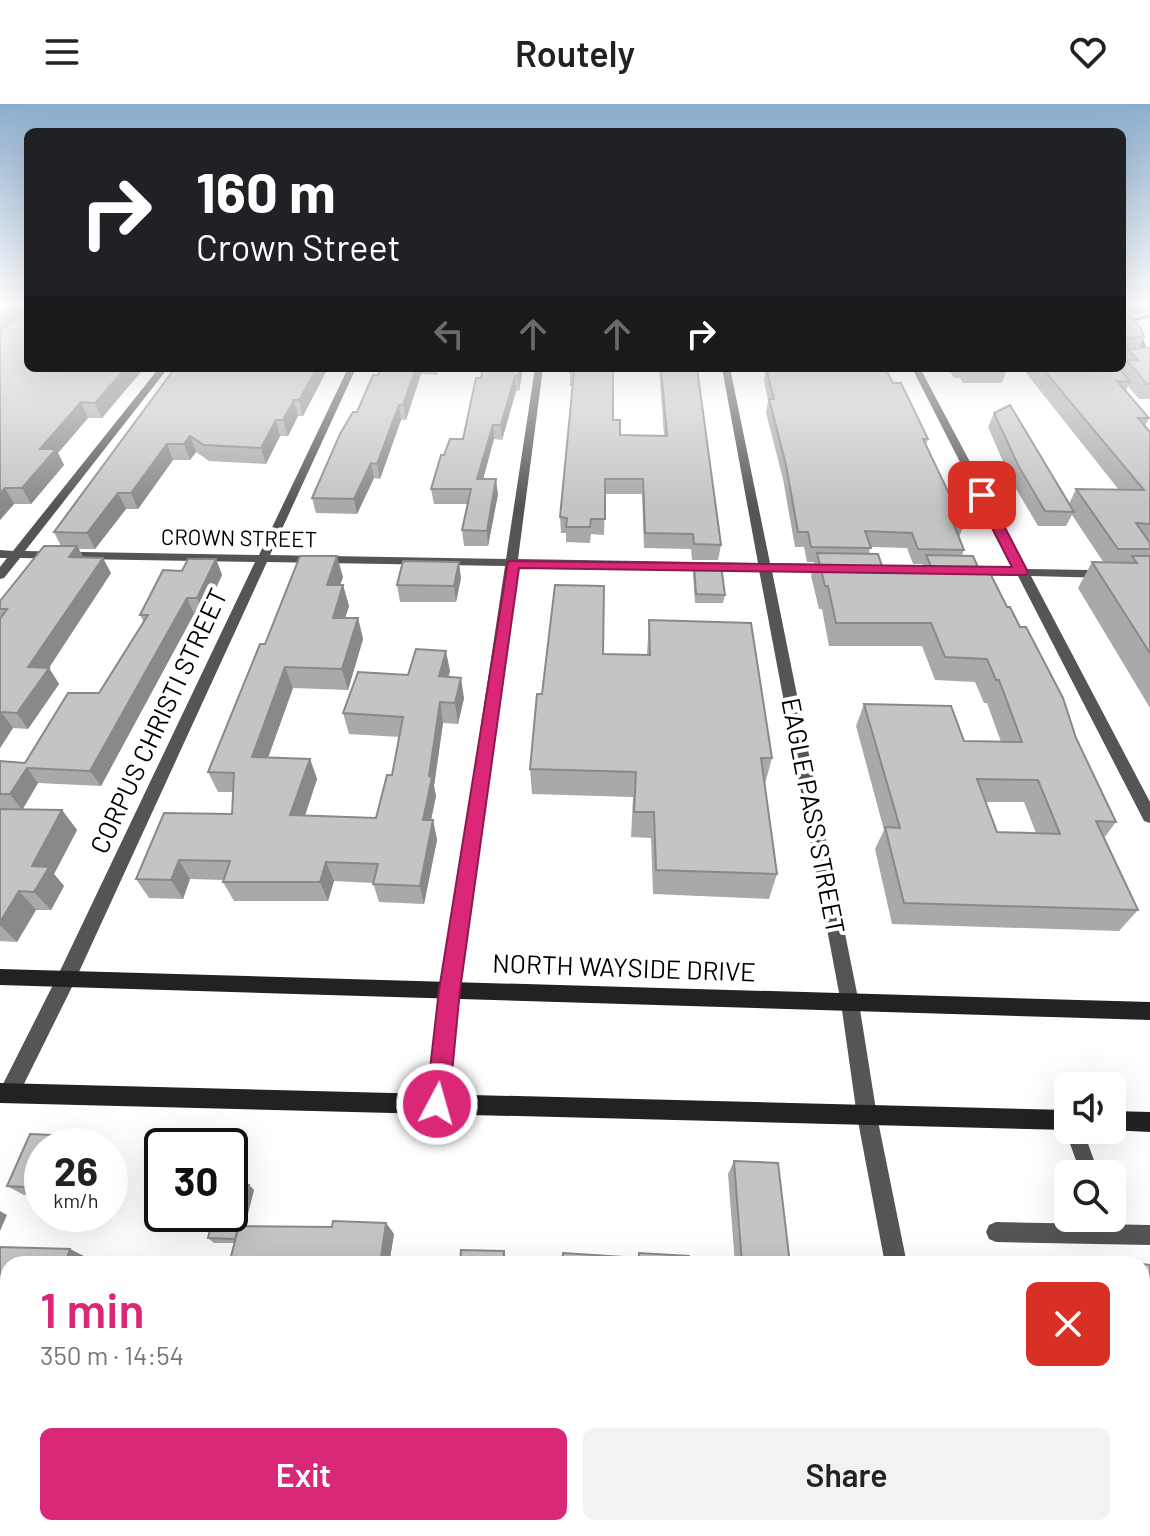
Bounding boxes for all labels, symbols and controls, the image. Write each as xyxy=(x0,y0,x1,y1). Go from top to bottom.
icon: menu xyxy=(40,30,84,74)
icon: heart xyxy=(1066,30,1110,74)
text: Routely xyxy=(515,31,635,74)
text: 160 m xyxy=(196,157,336,224)
icon: right xyxy=(64,160,168,264)
text: Crown Street xyxy=(196,225,401,268)
icon: left xyxy=(427,312,471,356)
icon: ahead xyxy=(511,312,555,356)
icon: ahead xyxy=(595,312,639,356)
icon: right xyxy=(679,312,723,356)
pin xyxy=(948,461,1016,529)
icon: arrive xyxy=(960,473,1004,517)
street label: CROWN STREET xyxy=(161,523,317,551)
street label: CORPUS CHRISTI STREET xyxy=(83,583,233,858)
street label: EAGLE PASS STREET xyxy=(776,695,853,936)
street label: NORTH WAYSIDE DRIVE xyxy=(492,946,756,987)
position arrow xyxy=(395,1062,479,1146)
map controls xyxy=(1054,1072,1126,1232)
button: sound xyxy=(1054,1072,1126,1144)
speed limit sign: 30 xyxy=(144,1128,248,1232)
text: 26 xyxy=(54,1146,98,1194)
button: search xyxy=(1054,1160,1126,1232)
text: km/h xyxy=(53,1188,99,1212)
text: 1 min xyxy=(40,1280,145,1338)
button: close xyxy=(1026,1282,1110,1366)
text: 350 m · 14:54 xyxy=(40,1339,184,1370)
button: Exit xyxy=(40,1428,567,1520)
button: Share xyxy=(583,1428,1110,1520)

